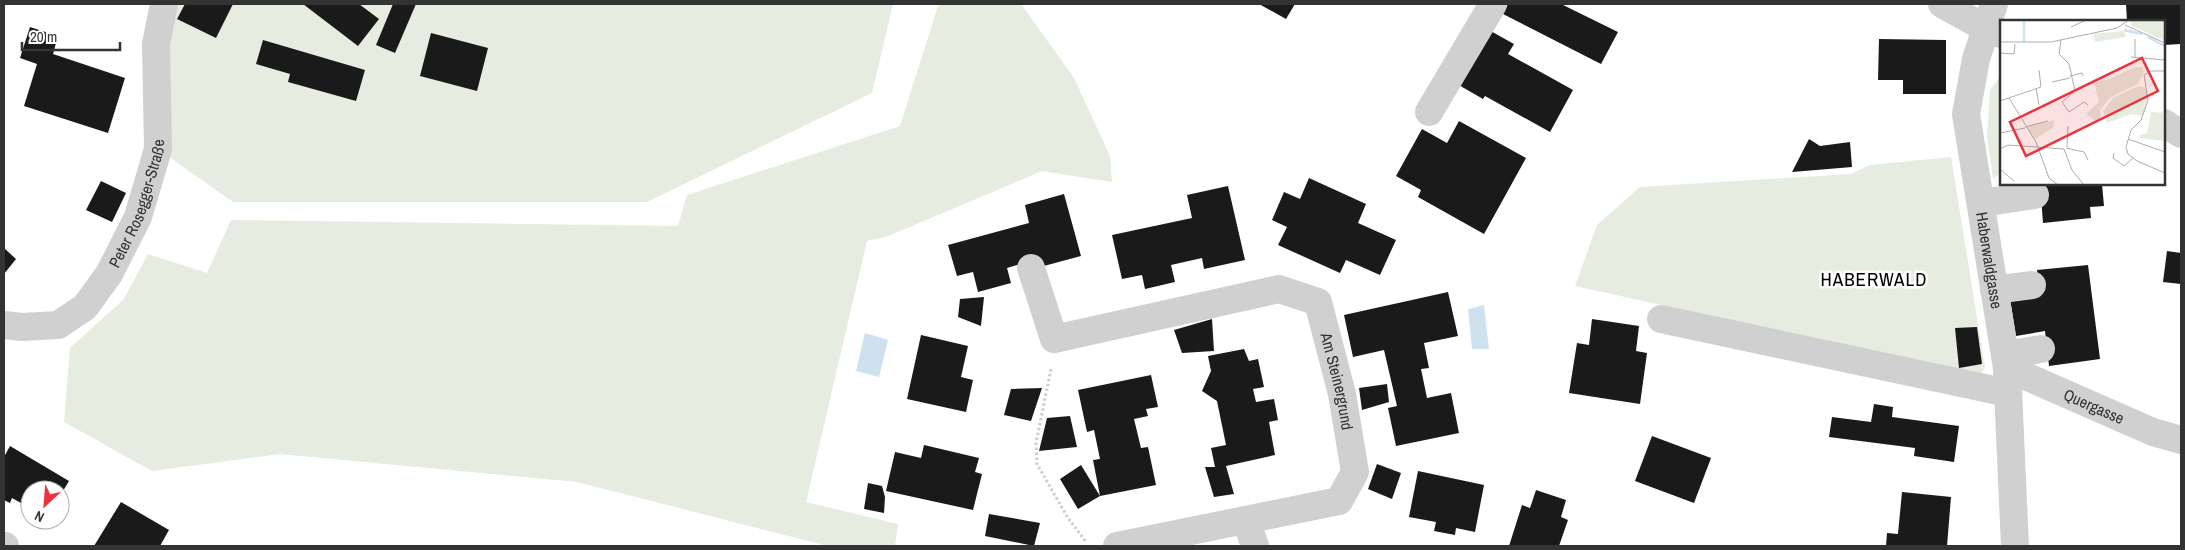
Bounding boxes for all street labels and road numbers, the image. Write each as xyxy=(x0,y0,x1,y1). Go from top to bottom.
street label: Peter Rosegger-Straße xyxy=(103,139,169,271)
street label: Haberwaldgasse xyxy=(1971,210,2008,310)
street label: Am Steinergrund xyxy=(1315,329,1359,432)
street label: Quergasse xyxy=(2060,383,2128,429)

